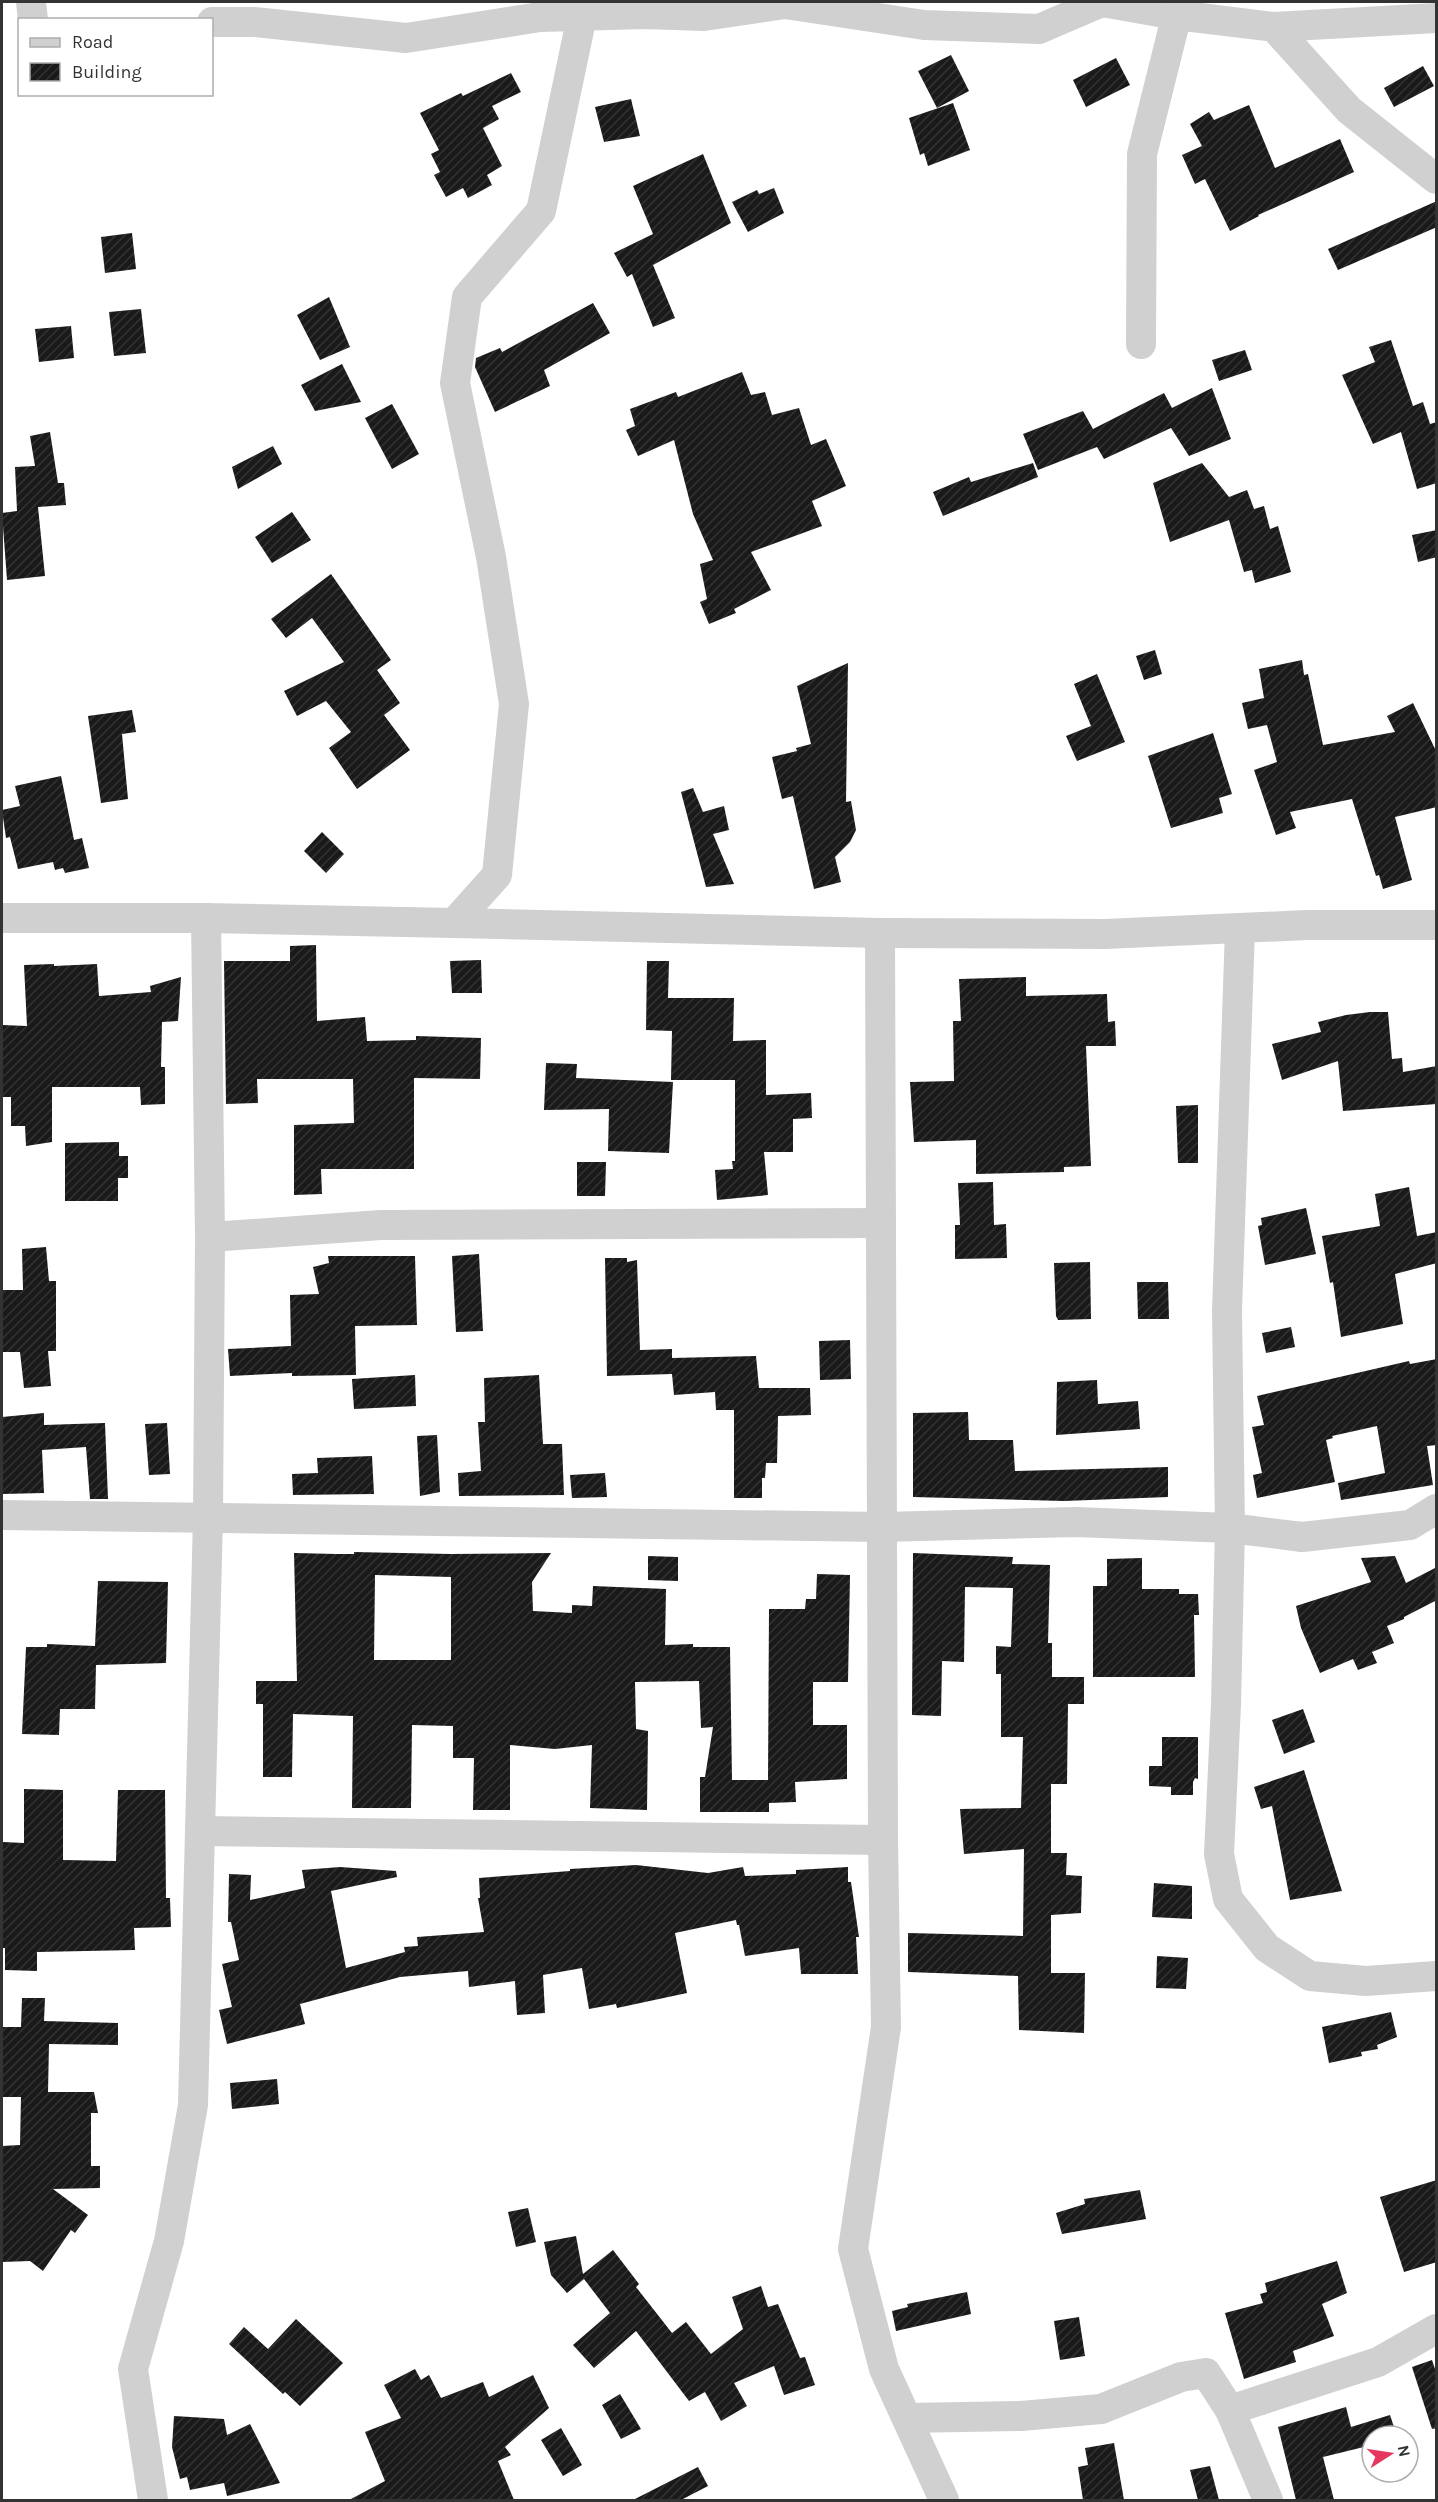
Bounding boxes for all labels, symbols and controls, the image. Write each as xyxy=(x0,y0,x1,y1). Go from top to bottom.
legend xyxy=(18,18,213,96)
text: Road xyxy=(72,31,113,53)
text: Building xyxy=(72,61,142,83)
north arrow xyxy=(1360,2424,1420,2484)
text: N xyxy=(1394,2443,1415,2459)

